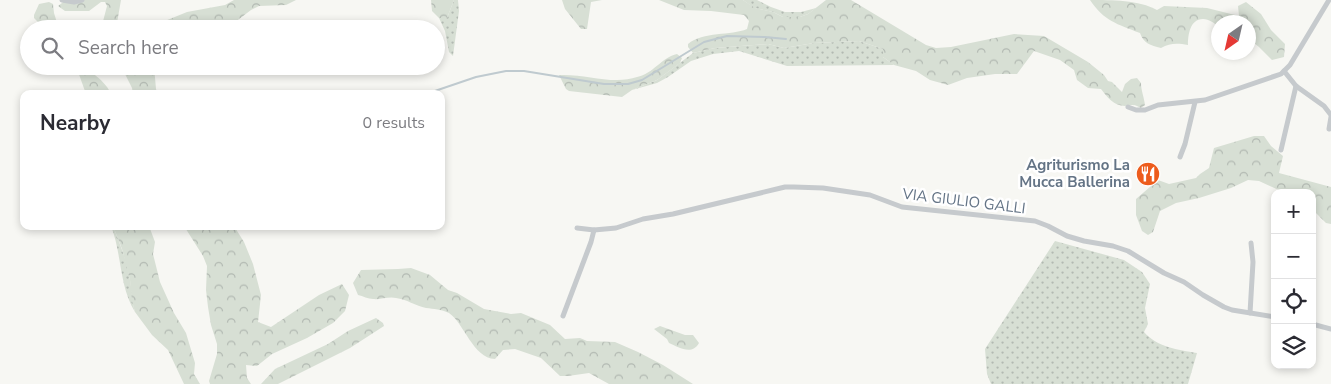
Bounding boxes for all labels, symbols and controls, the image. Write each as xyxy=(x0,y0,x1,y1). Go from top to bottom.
north arrow xyxy=(1211,15,1256,60)
search box xyxy=(20,20,445,75)
icon: search xyxy=(38,34,66,62)
text: Search here xyxy=(78,35,179,61)
text: Nearby xyxy=(40,109,110,137)
text: 0 results xyxy=(363,112,425,134)
place label: Agriturismo La Mucca Ballerina xyxy=(1019,155,1130,192)
restaurant icon: Agriturismo La Mucca Ballerina xyxy=(1135,161,1161,187)
street label: VIA GIULIO GALLI xyxy=(900,183,1027,218)
map controls xyxy=(1271,189,1316,369)
button: + xyxy=(1271,189,1316,234)
button: − xyxy=(1271,234,1316,279)
button: locate xyxy=(1271,279,1316,324)
button: layers xyxy=(1271,324,1316,369)

